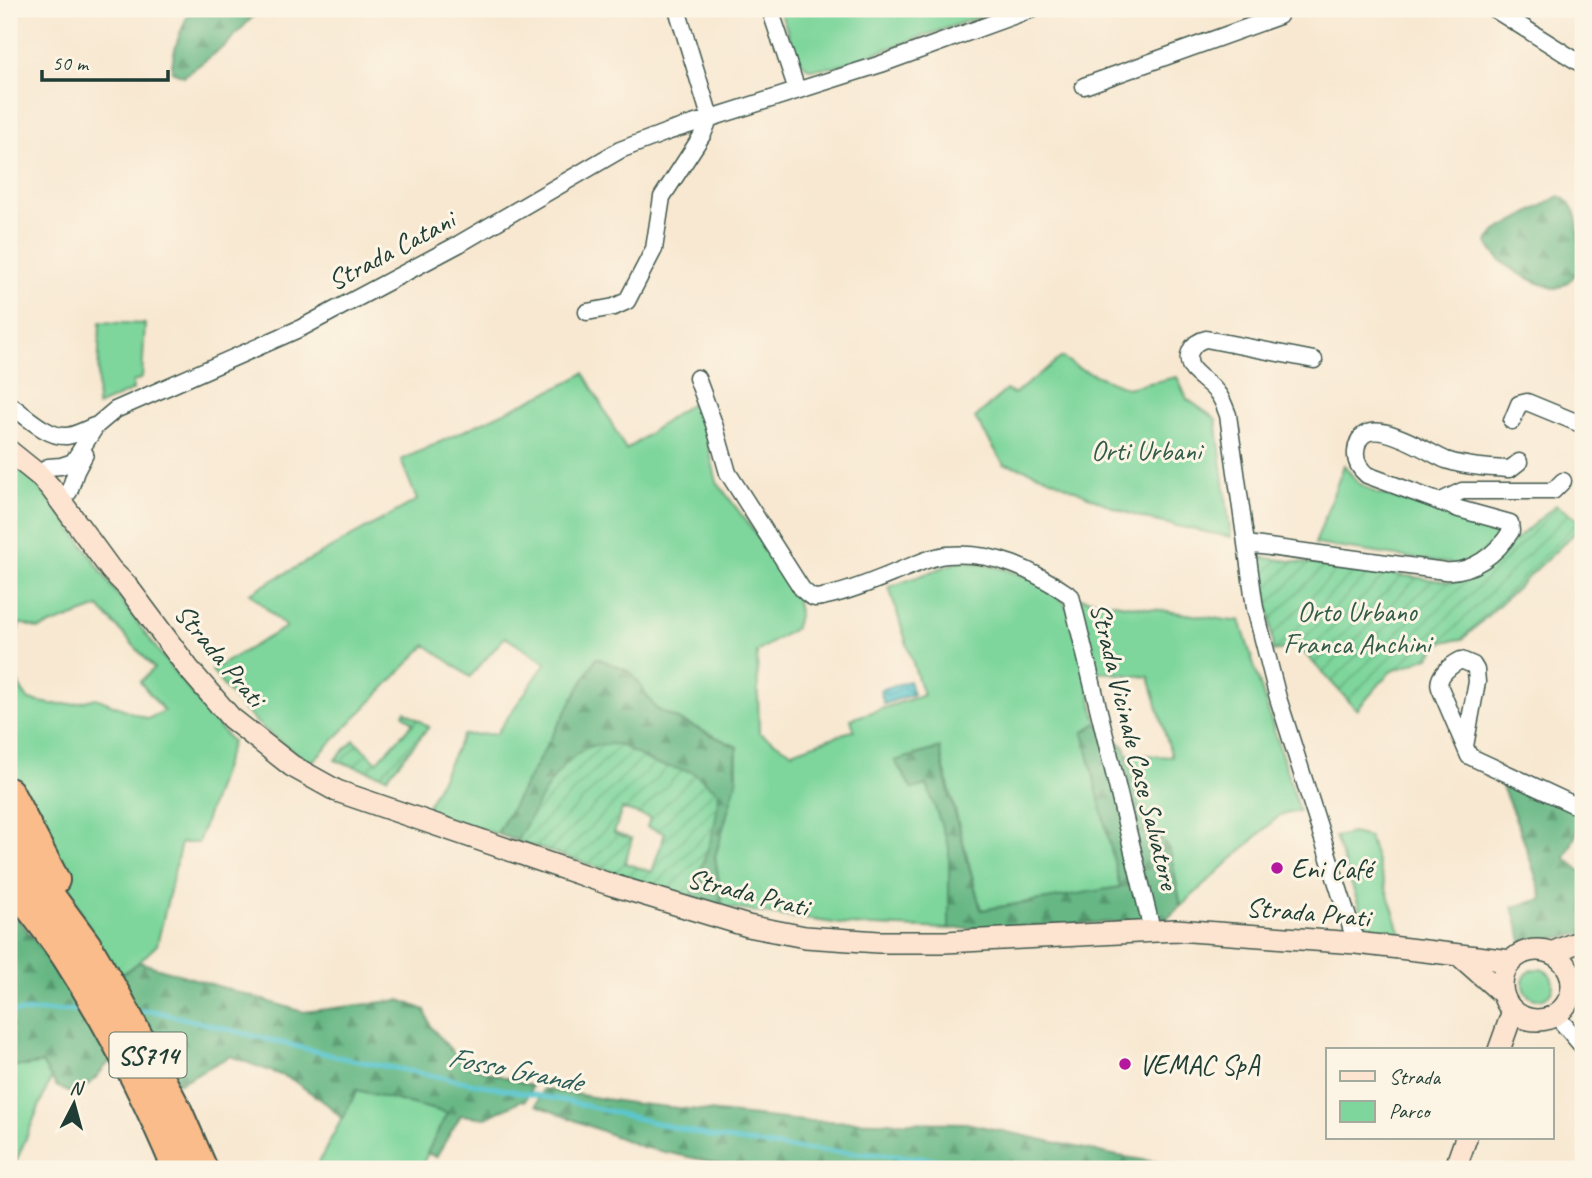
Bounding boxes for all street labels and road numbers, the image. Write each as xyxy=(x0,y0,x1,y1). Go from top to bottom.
street label: Strada Catani xyxy=(322,200,464,298)
street label: Strada Prati xyxy=(167,596,276,717)
street label: Strada Vicinale Case Salvatore xyxy=(1082,599,1188,895)
street label: Strada Prati xyxy=(684,860,816,925)
street label: Strada Prati xyxy=(1245,889,1375,935)
road number: SS714 xyxy=(110,1032,186,1078)

